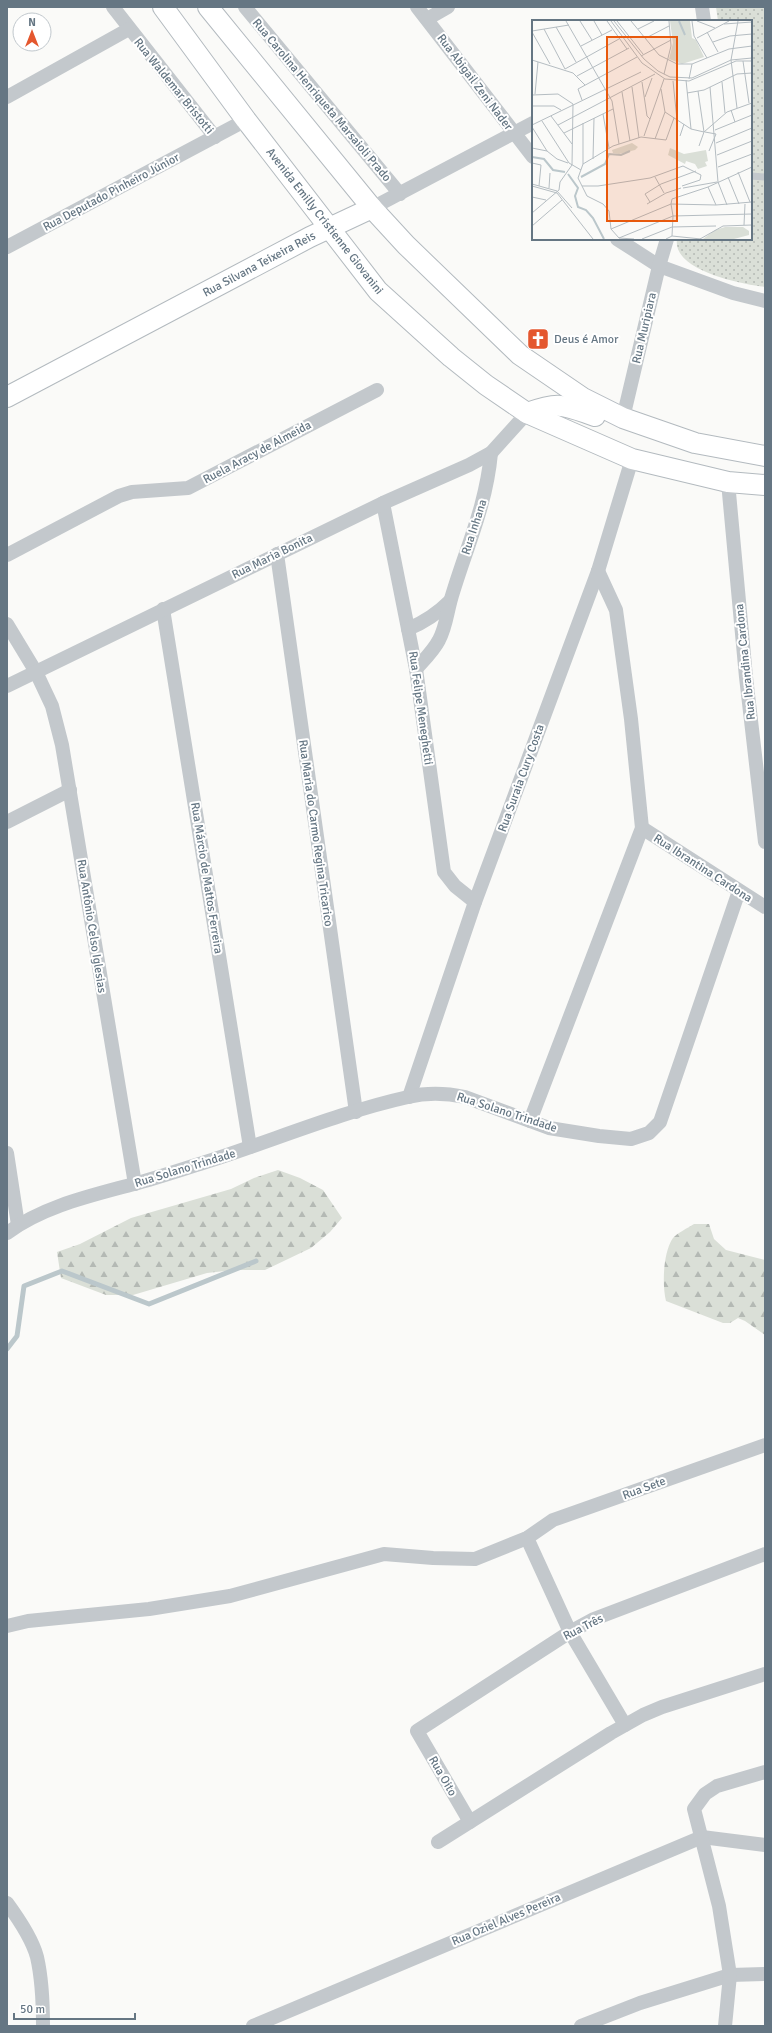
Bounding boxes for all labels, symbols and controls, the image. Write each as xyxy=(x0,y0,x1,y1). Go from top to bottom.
north arrow xyxy=(12,12,52,52)
text: N xyxy=(28,16,36,29)
street label: Rua Carolina Henriqueta Marsaioli Prado xyxy=(249,16,394,185)
inset map xyxy=(532,20,752,240)
street label: Rua Abigail Zeni Nader xyxy=(433,31,516,134)
street label: Rua Waldemar Bristotti xyxy=(130,35,217,137)
street label: Avenida Emilly Cristienne Giovanini xyxy=(263,145,386,298)
street label: Rua Deputado Pinheiro Júnior xyxy=(40,150,182,235)
street label: Rua Silvana Teixeira Reis xyxy=(200,228,318,301)
street label: Rua Muripiara xyxy=(629,291,660,365)
church icon: Deus é Amor xyxy=(525,326,551,352)
place label: Deus é Amor xyxy=(554,332,619,347)
street label: Ruela Aracy de Almeida xyxy=(201,418,314,487)
street label: Rua Inhana xyxy=(458,497,491,557)
street label: Rua Maria Bonita xyxy=(229,530,315,583)
street label: Rua Ibrandina Cardona xyxy=(732,603,759,721)
street label: Rua Felipe Meneghetti xyxy=(405,650,436,766)
street label: Rua Suraia Cury Costa xyxy=(495,722,548,834)
street label: Rua Maria do Carmo Regina Tricarico xyxy=(295,739,336,927)
street label: Rua Márcio de Mattos Ferreira xyxy=(187,801,226,955)
street label: Rua Ibrantina Cardona xyxy=(651,831,755,906)
street label: Rua Antônio Celso Iglesias xyxy=(74,858,109,994)
street label: Rua Solano Trindade xyxy=(455,1089,559,1136)
street label: Rua Solano Trindade xyxy=(133,1146,237,1191)
street label: Rua Sete xyxy=(620,1474,668,1503)
street label: Rua Três xyxy=(561,1611,606,1644)
street label: Rua Oito xyxy=(425,1754,460,1799)
street label: Rua Oziel Alves Pereira xyxy=(449,1890,563,1949)
scale bar xyxy=(14,1995,135,2021)
text: 50 m xyxy=(20,2002,45,2017)

